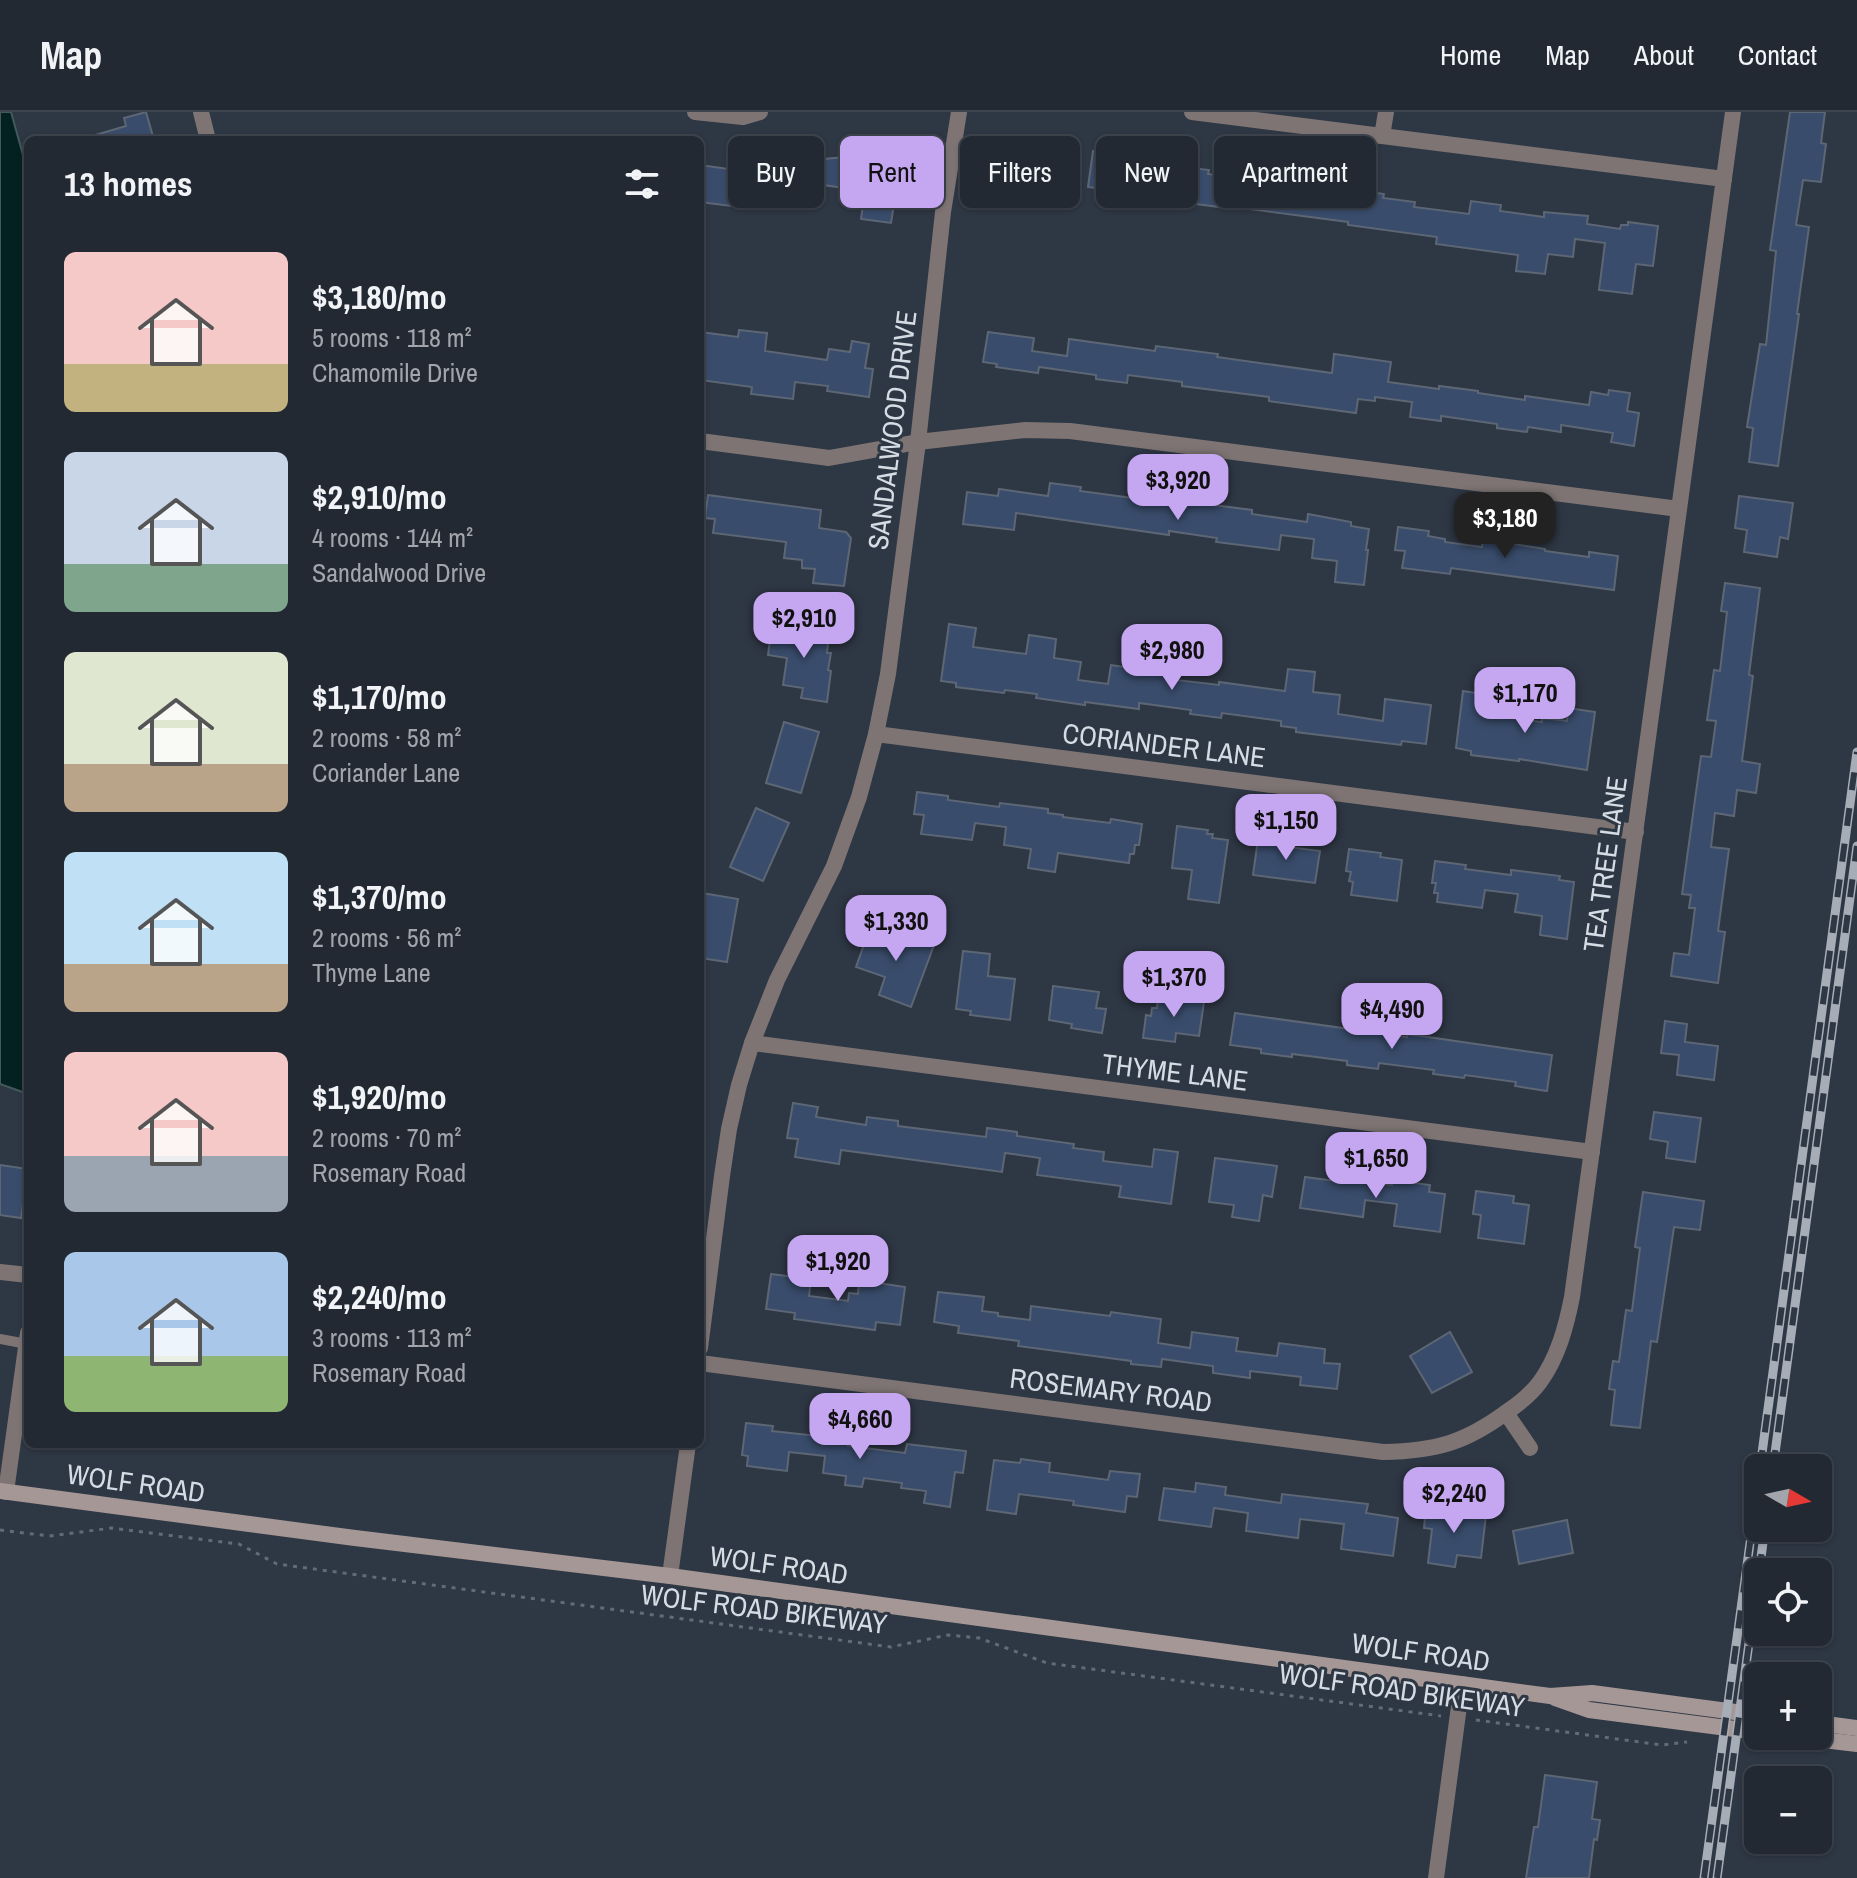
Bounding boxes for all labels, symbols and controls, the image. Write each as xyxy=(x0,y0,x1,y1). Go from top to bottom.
text: Map xyxy=(40,30,102,81)
text: Home xyxy=(1440,36,1501,74)
text: Map xyxy=(1545,36,1590,74)
text: About xyxy=(1634,36,1694,74)
text: Contact xyxy=(1738,36,1817,74)
chip: Buy xyxy=(728,136,824,208)
chip: Rent xyxy=(840,136,944,208)
chip: Filters xyxy=(960,136,1080,208)
chip: New xyxy=(1096,136,1198,208)
chip: Apartment xyxy=(1214,136,1376,208)
text: 13 homes xyxy=(64,161,193,207)
icon: filters xyxy=(620,162,664,206)
text: $3,180/mo xyxy=(312,274,447,320)
icon: home xyxy=(128,284,224,380)
street label: SANDALWOOD DRIVE xyxy=(858,308,926,552)
text: 5 rooms · 118 m² xyxy=(312,320,472,355)
text: Chamomile Drive xyxy=(312,355,478,390)
pin: $3,920 xyxy=(1113,454,1243,522)
text: $3,920 xyxy=(1145,462,1211,497)
text: $2,910/mo xyxy=(312,474,447,520)
icon: home xyxy=(128,484,224,580)
pin: $3,180 xyxy=(1440,492,1570,560)
text: $3,180 xyxy=(1472,500,1538,535)
text: 4 rooms · 144 m² xyxy=(312,520,473,555)
text: Sandalwood Drive xyxy=(312,555,486,590)
pin: $2,910 xyxy=(739,592,869,660)
text: $2,910 xyxy=(771,600,837,635)
pin: $2,980 xyxy=(1107,624,1237,692)
text: $2,980 xyxy=(1139,632,1205,667)
pin: $1,170 xyxy=(1460,667,1590,735)
text: $1,170/mo xyxy=(312,674,447,720)
text: $1,170 xyxy=(1492,675,1558,710)
icon: home xyxy=(128,684,224,780)
street label: CORIANDER LANE xyxy=(1060,714,1268,776)
text: 2 rooms · 58 m² xyxy=(312,720,461,755)
text: Coriander Lane xyxy=(312,755,460,790)
street label: TEA TREE LANE xyxy=(1574,774,1636,954)
pin: $1,150 xyxy=(1221,794,1351,862)
text: $1,150 xyxy=(1253,802,1319,837)
text: $1,370/mo xyxy=(312,874,447,920)
icon: home xyxy=(128,884,224,980)
pin: $1,330 xyxy=(831,895,961,963)
text: $1,330 xyxy=(863,903,929,938)
text: 2 rooms · 56 m² xyxy=(312,920,461,955)
pin: $1,370 xyxy=(1109,951,1239,1019)
text: Thyme Lane xyxy=(312,955,431,990)
text: $1,370 xyxy=(1141,959,1207,994)
pin: $4,490 xyxy=(1327,983,1457,1051)
text: $4,490 xyxy=(1359,991,1425,1026)
street label: THYME LANE xyxy=(1100,1044,1250,1100)
text: $1,920/mo xyxy=(312,1074,447,1120)
icon: home xyxy=(128,1084,224,1180)
text: 2 rooms · 70 m² xyxy=(312,1120,461,1155)
pin: $1,650 xyxy=(1311,1132,1441,1200)
text: $1,650 xyxy=(1343,1140,1409,1175)
text: Rosemary Road xyxy=(312,1155,466,1190)
pin: $1,920 xyxy=(773,1235,903,1303)
text: $1,920 xyxy=(805,1243,871,1278)
text: $2,240/mo xyxy=(312,1274,447,1320)
icon: home xyxy=(128,1284,224,1380)
text: 3 rooms · 113 m² xyxy=(312,1320,472,1355)
text: Rosemary Road xyxy=(312,1355,466,1390)
street label: ROSEMARY ROAD xyxy=(1008,1359,1214,1421)
pin: $4,660 xyxy=(795,1393,925,1461)
text: $4,660 xyxy=(827,1401,893,1436)
north arrow xyxy=(1744,1454,1832,1542)
map controls xyxy=(1744,1454,1832,1854)
street label: WOLF ROAD xyxy=(65,1455,207,1511)
pin: $2,240 xyxy=(1389,1467,1519,1535)
text: $2,240 xyxy=(1421,1475,1487,1510)
street label: WOLF ROAD xyxy=(708,1537,850,1593)
button: locate xyxy=(1744,1558,1832,1646)
street label: WOLF ROAD BIKEWAY xyxy=(639,1575,890,1643)
street label: WOLF ROAD xyxy=(1350,1624,1492,1680)
street label: WOLF ROAD BIKEWAY xyxy=(1277,1654,1528,1726)
button: + xyxy=(1744,1662,1832,1750)
button: − xyxy=(1744,1766,1832,1854)

